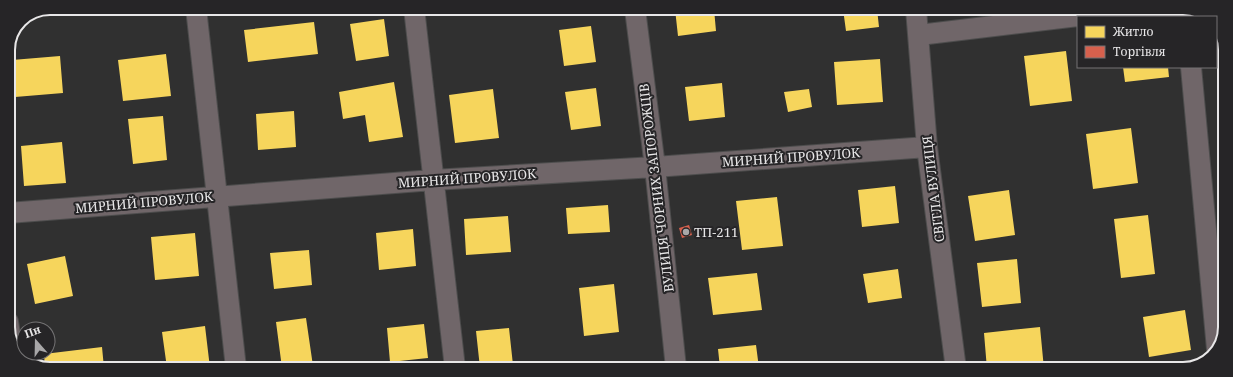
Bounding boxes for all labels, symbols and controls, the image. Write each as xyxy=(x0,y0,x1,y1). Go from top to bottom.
legend xyxy=(1077,16,1217,68)
text: Житло xyxy=(1112,23,1154,40)
text: Торгівля xyxy=(1113,43,1166,60)
street label: ВУЛИЦЯ ЧОРНИХ ЗАПОРОЖЦІВ xyxy=(634,83,678,293)
street label: СВІТЛА ВУЛИЦЯ xyxy=(917,134,948,243)
street label: МИРНИЙ ПРОВУЛОК xyxy=(721,143,862,171)
street label: МИРНИЙ ПРОВУЛОК xyxy=(397,164,538,192)
street label: МИРНИЙ ПРОВУЛОК xyxy=(74,187,215,217)
place label: ТП-211 xyxy=(694,223,738,241)
marker: ТП-211 xyxy=(681,227,691,237)
north arrow xyxy=(16,321,56,361)
text: Пн xyxy=(22,321,43,341)

